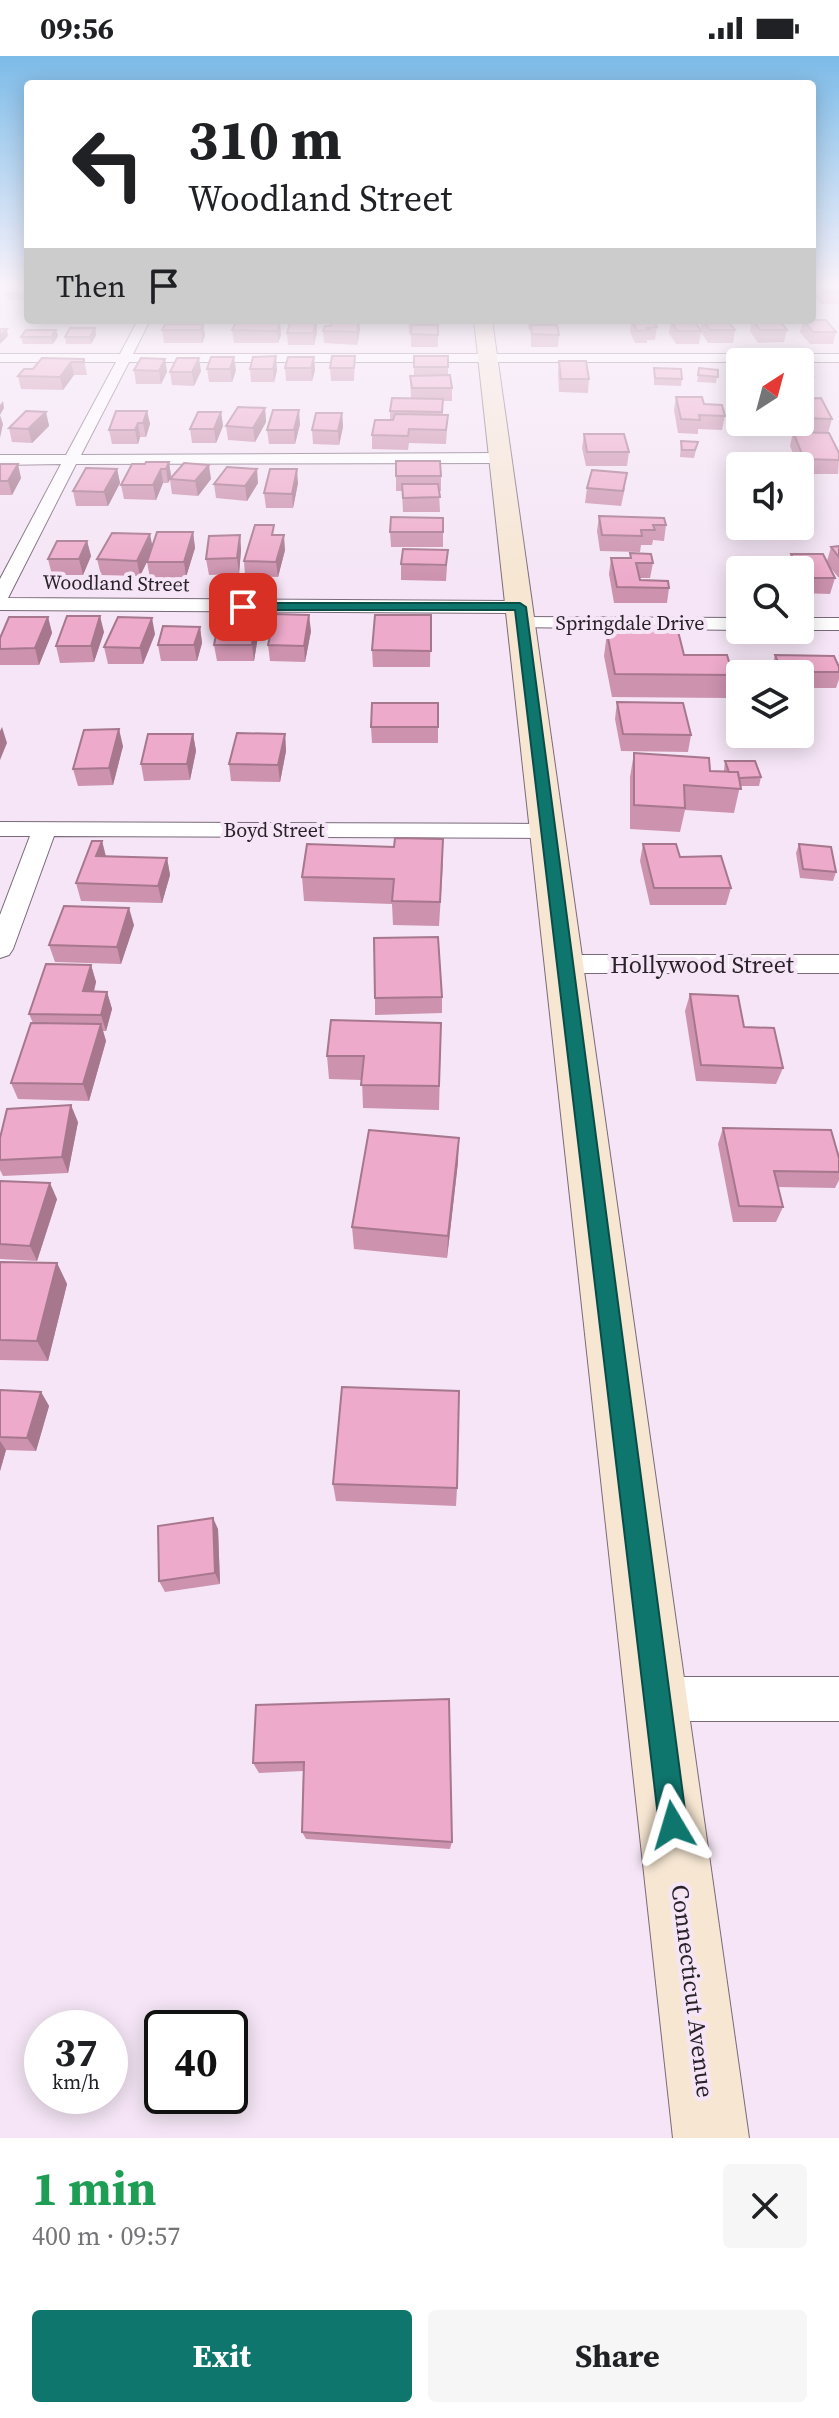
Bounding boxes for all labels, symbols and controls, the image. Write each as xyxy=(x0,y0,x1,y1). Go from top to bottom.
text: 09:56 xyxy=(40,8,114,49)
text: 310 m xyxy=(188,101,342,178)
icon: left xyxy=(56,112,160,216)
text: Woodland Street xyxy=(188,174,452,223)
icon: arrive xyxy=(142,264,186,308)
text: Then xyxy=(56,266,126,307)
north arrow xyxy=(726,348,814,436)
map controls xyxy=(726,348,814,748)
button: sound xyxy=(726,452,814,540)
button: search xyxy=(726,556,814,644)
street label: Woodland Street xyxy=(42,568,190,598)
pin xyxy=(209,573,277,641)
icon: arrive xyxy=(221,585,265,629)
street label: Springdale Drive xyxy=(556,609,704,637)
button: layers xyxy=(726,660,814,748)
street label: Boyd Street xyxy=(224,816,325,844)
street label: Hollywood Street xyxy=(610,948,794,981)
position arrow xyxy=(631,1783,715,1867)
street label: Connecticut Avenue xyxy=(664,1883,722,2099)
speed limit sign: 40 xyxy=(144,2010,248,2114)
text: 37 xyxy=(54,2025,98,2079)
text: km/h xyxy=(52,2068,100,2096)
text: 1 min xyxy=(32,2155,157,2221)
button: close xyxy=(723,2164,807,2248)
text: 400 m · 09:57 xyxy=(32,2218,180,2254)
button: Exit xyxy=(32,2310,412,2402)
button: Share xyxy=(428,2310,807,2402)

